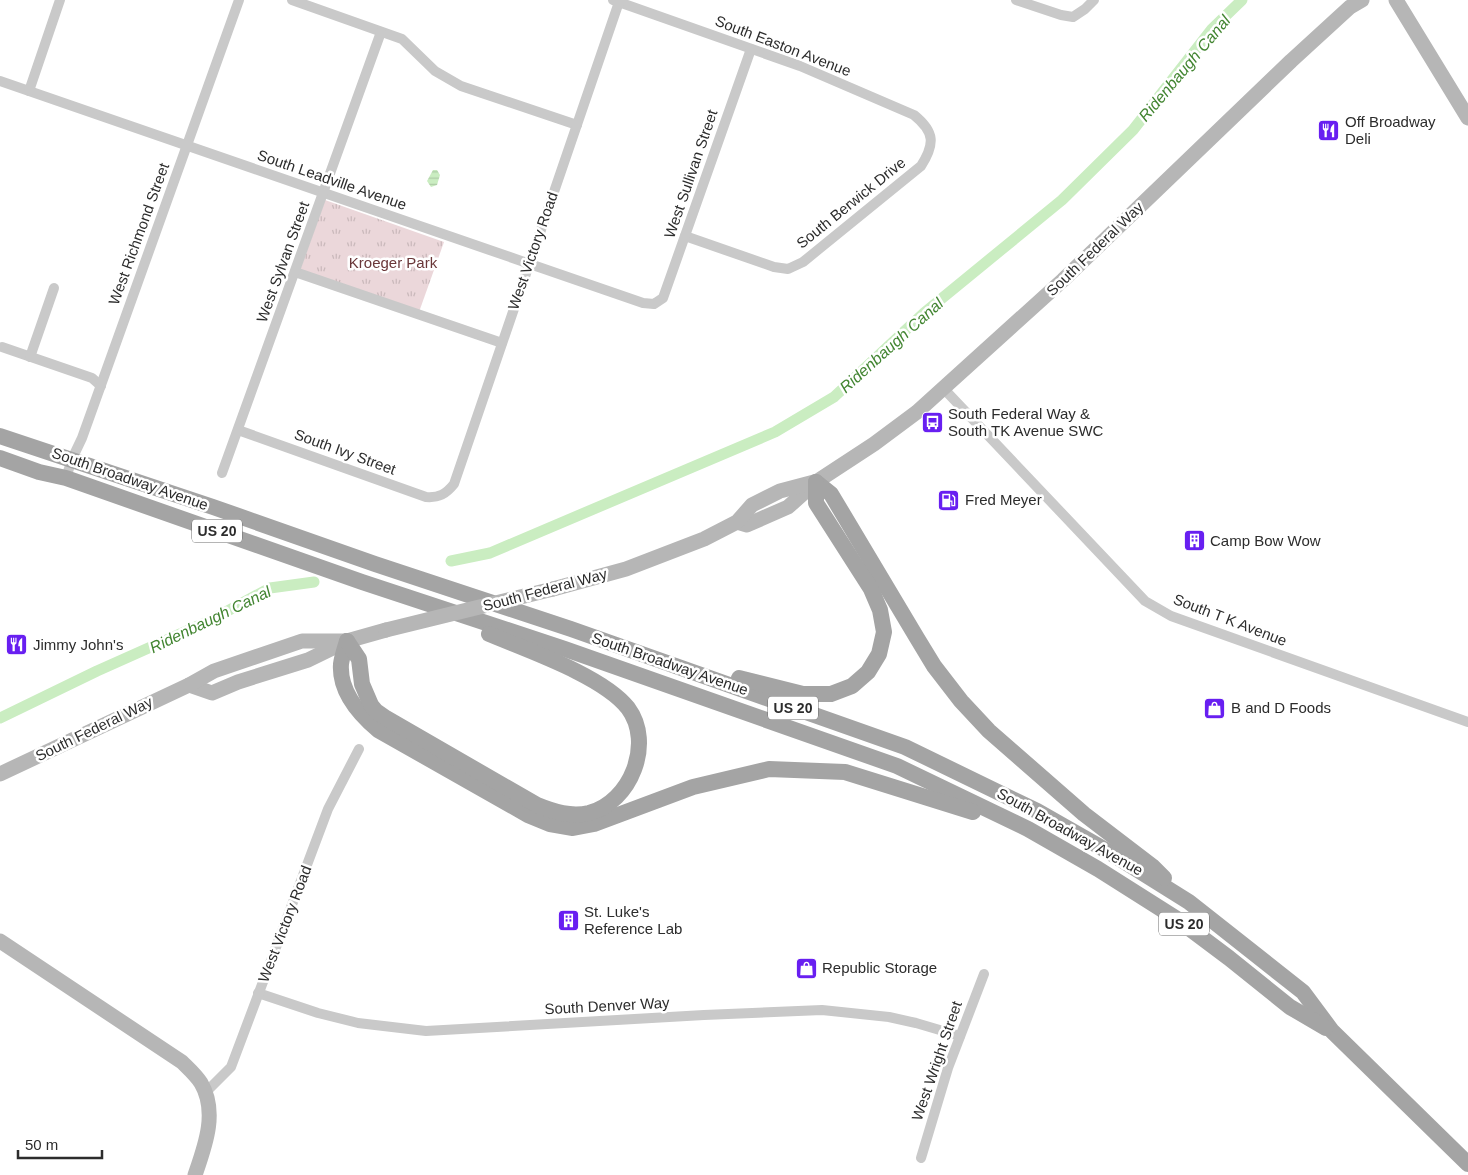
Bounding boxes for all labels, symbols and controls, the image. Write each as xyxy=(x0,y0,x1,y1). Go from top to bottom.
street label: South Easton Avenue xyxy=(713,12,853,79)
water label: Ridenbaugh Canal xyxy=(1135,12,1234,125)
street label: West Sullivan Street xyxy=(661,107,721,240)
place label: Off Broadway Deli xyxy=(1345,113,1436,147)
restaurant icon: Off Broadway Deli xyxy=(1317,119,1341,143)
street label: South Leadville Avenue xyxy=(255,146,409,213)
street label: South Berwick Drive xyxy=(793,154,909,252)
street label: West Richmond Street xyxy=(105,160,172,307)
street label: West Victory Road xyxy=(504,190,561,312)
street label: West Sylvan Street xyxy=(253,198,313,325)
street label: South Federal Way xyxy=(1043,198,1147,299)
park label: Kroeger Park xyxy=(349,254,438,271)
water label: Ridenbaugh Canal xyxy=(836,294,947,396)
place label: South Federal Way & South TK Avenue SWC xyxy=(948,405,1104,439)
bus stop icon: South Federal Way & South TK Avenue SWC xyxy=(920,411,944,435)
street label: South Ivy Street xyxy=(292,425,399,478)
street label: South Broadway Avenue xyxy=(50,444,210,513)
fuel station icon: Fred Meyer xyxy=(937,488,961,512)
place label: Fred Meyer xyxy=(965,491,1042,508)
road number: US 20 xyxy=(192,520,242,542)
building icon: Camp Bow Wow xyxy=(1182,529,1206,553)
place label: Camp Bow Wow xyxy=(1210,532,1321,549)
street label: South Federal Way xyxy=(481,565,609,614)
water label: Ridenbaugh Canal xyxy=(147,583,274,656)
street label: South T K Avenue xyxy=(1171,590,1289,649)
street label: South Broadway Avenue xyxy=(590,629,750,698)
restaurant icon: Jimmy John's xyxy=(5,633,29,657)
place label: Jimmy John's xyxy=(33,636,123,653)
street label: South Federal Way xyxy=(33,693,155,764)
road number: US 20 xyxy=(768,696,818,720)
shop icon: B and D Foods xyxy=(1203,696,1227,720)
place label: B and D Foods xyxy=(1231,699,1331,716)
street label: South Broadway Avenue xyxy=(994,784,1146,879)
street label: West Victory Road xyxy=(254,863,315,985)
place label: St. Luke's Reference Lab xyxy=(584,903,682,937)
building icon: St. Luke's Reference Lab xyxy=(556,909,580,933)
road number: US 20 xyxy=(1159,912,1209,936)
shop icon: Republic Storage xyxy=(794,956,818,980)
place label: Republic Storage xyxy=(822,959,937,976)
street label: South Denver Way xyxy=(544,994,670,1017)
street label: West Wright Street xyxy=(908,998,965,1123)
scale bar xyxy=(18,1128,101,1160)
text: 50 m xyxy=(25,1136,58,1153)

